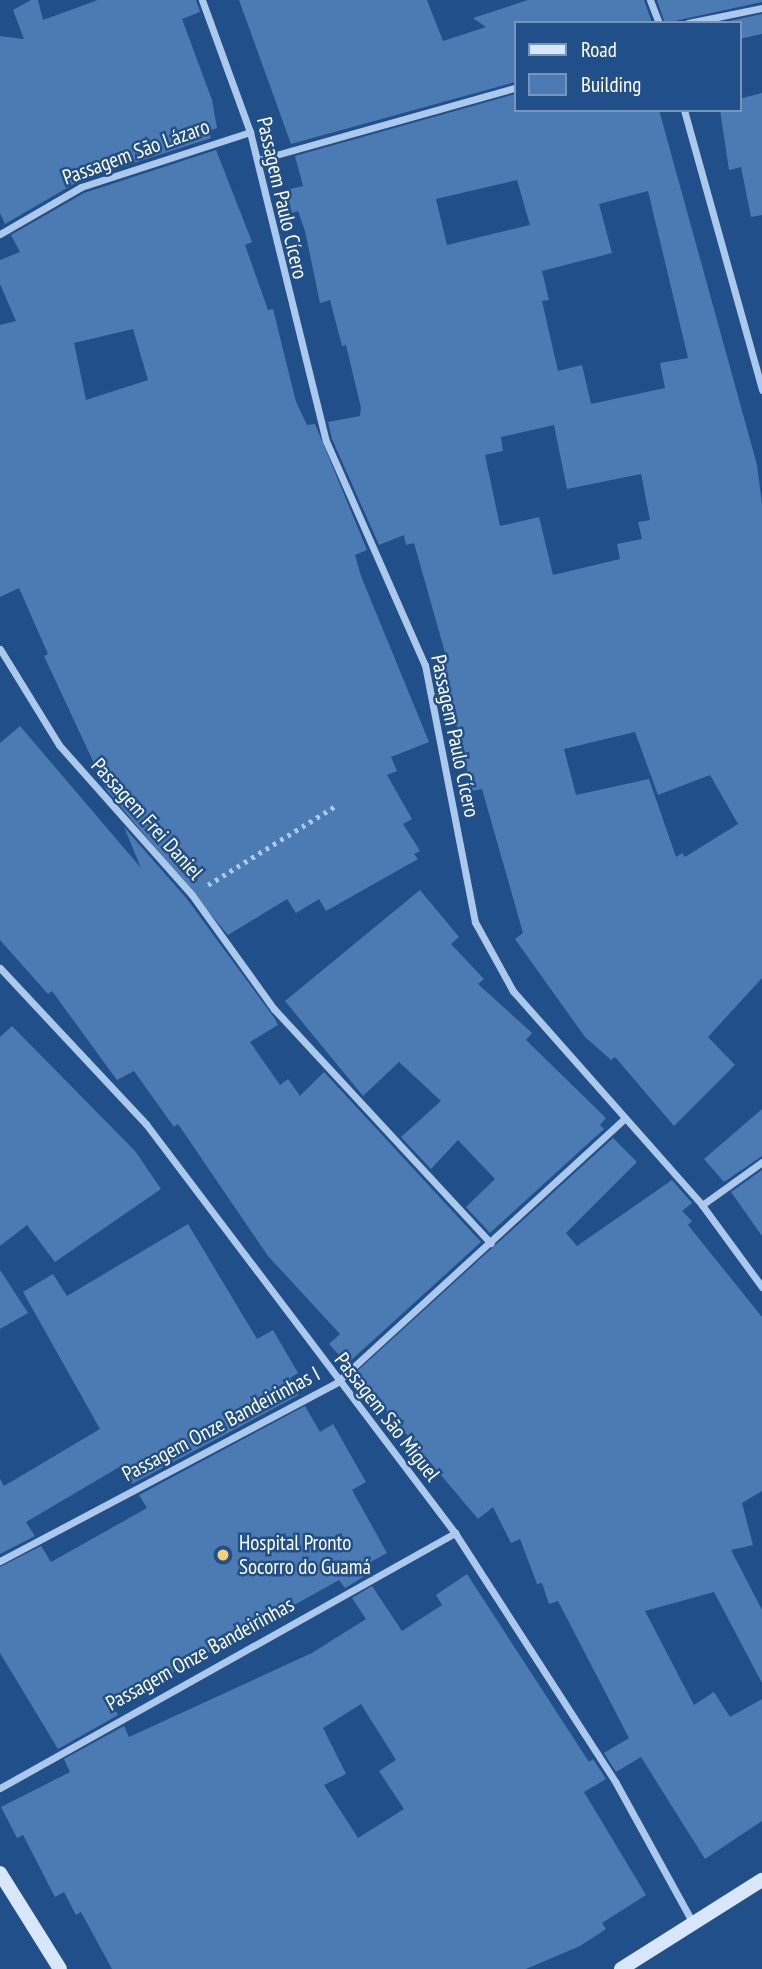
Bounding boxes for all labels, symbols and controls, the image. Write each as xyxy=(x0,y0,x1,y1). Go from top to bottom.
legend xyxy=(514,21,741,112)
text: Road xyxy=(581,36,617,63)
text: Building xyxy=(581,71,641,98)
street label: Passagem São Lázaro xyxy=(59,114,213,190)
street label: Passagem Paulo Cícero xyxy=(251,115,313,281)
street label: Passagem Paulo Cícero xyxy=(425,652,485,820)
street label: Passagem Frei Daniel xyxy=(86,753,208,885)
street label: Passagem São Miguel xyxy=(329,1348,445,1486)
street label: Passagem Onze Bandeirinhas I xyxy=(118,1361,324,1487)
place label: Hospital Pronto Socorro do Guamá xyxy=(239,1530,371,1580)
marker: Hospital Pronto Socorro do Guamá xyxy=(213,1545,233,1565)
street label: Passagem Onze Bandeirinhas xyxy=(102,1592,298,1716)

